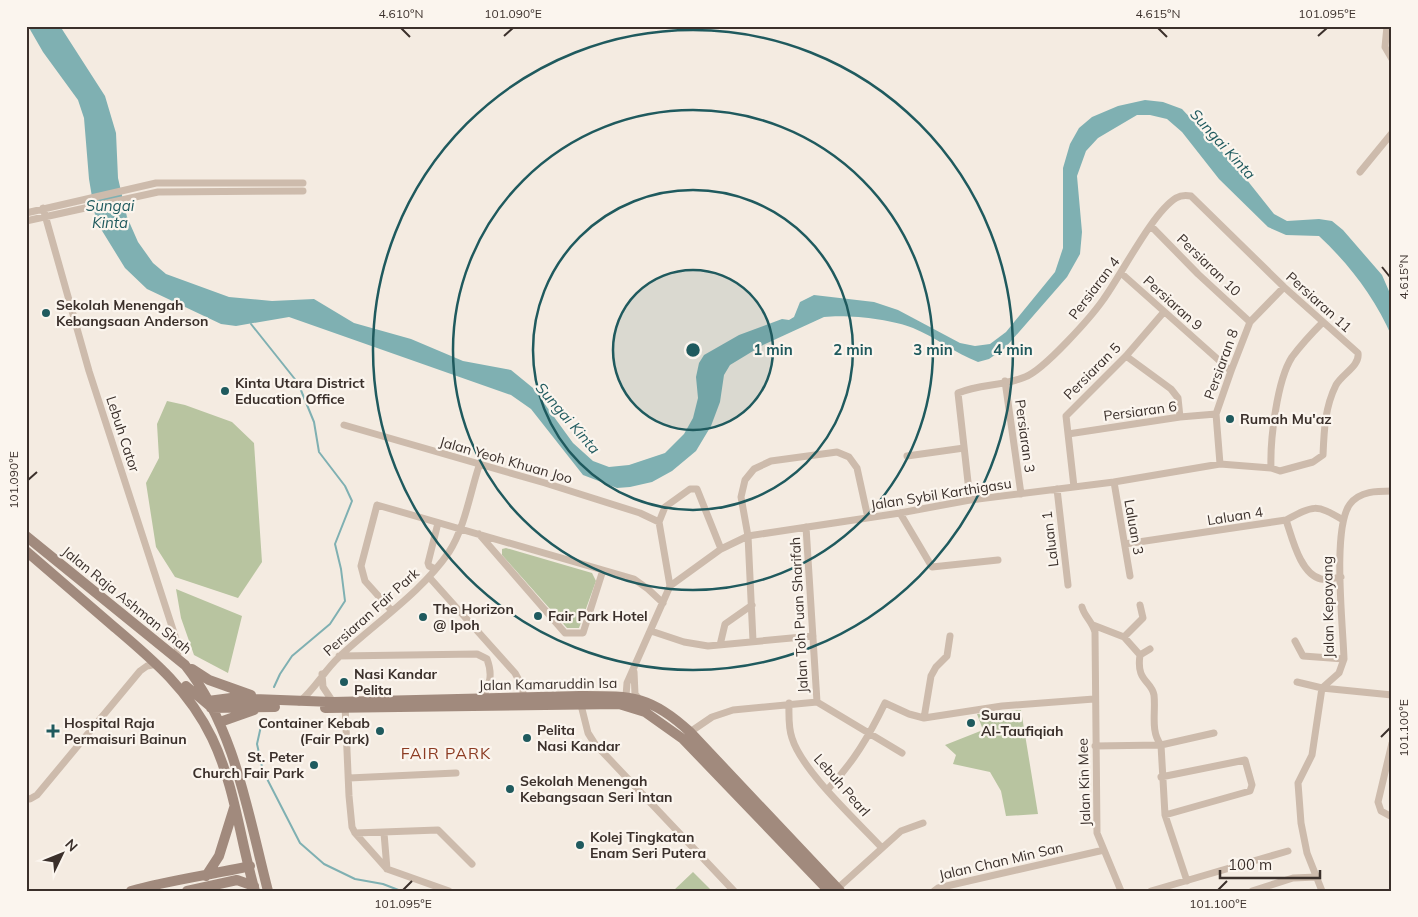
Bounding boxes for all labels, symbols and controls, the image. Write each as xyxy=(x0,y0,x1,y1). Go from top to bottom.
text: 4.610°N xyxy=(379,6,423,21)
text: 101.090°E xyxy=(484,6,542,21)
text: 4.615°N xyxy=(1136,6,1180,21)
text: 101.095°E xyxy=(1298,6,1356,21)
water label: Sungai Kinta xyxy=(1186,105,1260,183)
water label: Sungai Kinta xyxy=(86,196,135,232)
street label: Persiaran 10 xyxy=(1173,230,1245,300)
street label: Persiaran 4 xyxy=(1065,253,1124,323)
text: 4.615°N xyxy=(1396,255,1411,299)
street label: Persiaran 11 xyxy=(1282,268,1356,336)
street label: Persiaran 9 xyxy=(1140,272,1206,334)
place label: Sekolah Menengah Kebangsaan Anderson xyxy=(56,296,208,330)
marker: Sekolah Menengah Kebangsaan Anderson xyxy=(40,307,52,319)
street label: Persiaran 8 xyxy=(1200,326,1242,402)
street label: Persiaran 5 xyxy=(1060,339,1124,403)
text: 1 min xyxy=(753,340,793,359)
text: 2 min xyxy=(833,340,873,359)
text: 3 min xyxy=(913,340,953,359)
text: 4 min xyxy=(993,340,1033,359)
centre of rings xyxy=(684,341,702,359)
place label: Kinta Utara District Education Office xyxy=(235,374,365,408)
water label: Sungai Kinta xyxy=(532,378,604,458)
marker: Kinta Utara District Education Office xyxy=(219,385,231,397)
street label: Lebuh Cator xyxy=(102,394,144,475)
street label: Persiaran 6 xyxy=(1102,397,1178,425)
street label: Persiaran 3 xyxy=(1011,398,1039,474)
place label: Rumah Mu'az xyxy=(1240,410,1332,428)
marker: Rumah Mu'az xyxy=(1224,413,1236,425)
street label: Jalan Yeoh Khuan Joo xyxy=(437,432,575,488)
text: 101.090°E xyxy=(6,451,21,509)
street label: Jalan Sybil Karthigasu xyxy=(869,474,1013,514)
street label: Laluan 3 xyxy=(1120,498,1148,556)
street label: Laluan 4 xyxy=(1206,503,1265,529)
street label: Laluan 1 xyxy=(1038,510,1062,568)
street label: Jalan Toh Puan Sharifah xyxy=(786,537,812,693)
street label: Jalan Raja Ashman Shah xyxy=(59,542,195,658)
street label: Jalan Kepayang xyxy=(1318,556,1338,658)
street label: Persiaran Fair Park xyxy=(319,564,423,660)
place label: The Horizon @ Ipoh xyxy=(433,600,514,634)
place label: Fair Park Hotel xyxy=(548,607,648,625)
marker: Fair Park Hotel xyxy=(532,610,544,622)
marker: The Horizon @ Ipoh xyxy=(417,611,429,623)
place label: Nasi Kandar Pelita xyxy=(354,665,438,699)
street label: Jalan Kamaruddin Isa xyxy=(479,674,617,694)
marker: Nasi Kandar Pelita xyxy=(338,676,350,688)
text: 101.100°E xyxy=(1396,699,1411,757)
place label: Surau Al-Taufiqiah xyxy=(981,706,1063,740)
place label: Hospital Raja Permaisuri Bainun xyxy=(64,714,187,748)
place label: Container Kebab (Fair Park) xyxy=(258,714,370,748)
marker: Surau Al-Taufiqiah xyxy=(965,717,977,729)
place label: Pelita Nasi Kandar xyxy=(537,721,621,755)
marker: Hospital Raja Permaisuri Bainun xyxy=(46,724,60,738)
marker: Container Kebab (Fair Park) xyxy=(374,725,386,737)
marker: Pelita Nasi Kandar xyxy=(521,732,533,744)
street label: Jalan Kin Mee xyxy=(1073,738,1095,826)
district label: FAIR PARK xyxy=(401,743,491,763)
place label: St. Peter Church Fair Park xyxy=(193,748,304,782)
street label: Lebuh Pearl xyxy=(810,750,874,820)
marker: St. Peter Church Fair Park xyxy=(308,759,320,771)
place label: Sekolah Menengah Kebangsaan Seri Intan xyxy=(520,772,673,806)
marker: Sekolah Menengah Kebangsaan Seri Intan xyxy=(504,783,516,795)
place label: Kolej Tingkatan Enam Seri Putera xyxy=(590,828,706,862)
north arrow xyxy=(38,830,88,880)
text: N xyxy=(61,835,82,855)
street label: Jalan Chan Min San xyxy=(937,838,1065,884)
marker: Kolej Tingkatan Enam Seri Putera xyxy=(574,839,586,851)
scale bar xyxy=(1220,847,1320,879)
text: 100 m xyxy=(1228,855,1272,874)
text: 101.095°E xyxy=(374,896,432,911)
text: 101.100°E xyxy=(1189,896,1247,911)

